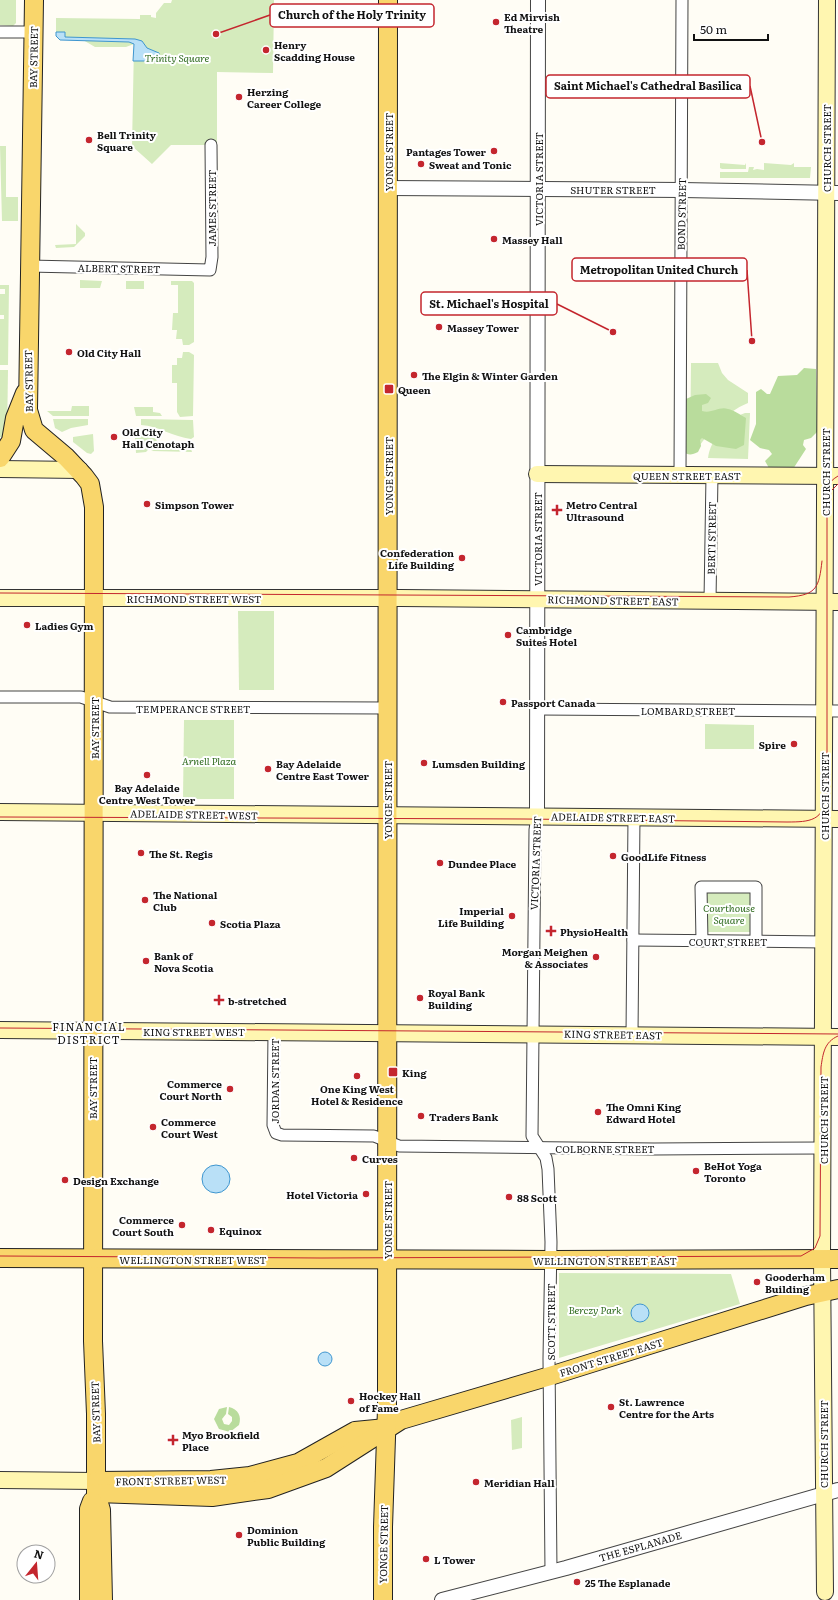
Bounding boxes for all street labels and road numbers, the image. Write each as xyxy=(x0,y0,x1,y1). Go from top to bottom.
street label: BAY STREET xyxy=(25,26,41,88)
street label: CHURCH STREET xyxy=(819,104,834,192)
street label: YONGE STREET xyxy=(381,113,396,191)
street label: VICTORIA STREET xyxy=(531,132,546,226)
street label: JAMES STREET xyxy=(204,170,219,246)
street label: BOND STREET xyxy=(673,178,689,250)
street label: SHUTER STREET xyxy=(570,182,656,197)
street label: ALBERT STREET xyxy=(78,260,160,276)
street label: BAY STREET xyxy=(20,350,36,412)
street label: CHURCH STREET xyxy=(818,428,833,516)
street label: YONGE STREET xyxy=(381,437,396,515)
street label: QUEEN STREET EAST xyxy=(633,468,741,483)
street label: VICTORIA STREET xyxy=(530,492,545,586)
street label: BERTI STREET xyxy=(703,501,719,575)
street label: RICHMOND STREET WEST xyxy=(127,591,261,606)
street label: RICHMOND STREET EAST xyxy=(547,591,679,609)
street label: BAY STREET xyxy=(87,697,102,759)
street label: TEMPERANCE STREET xyxy=(136,701,250,716)
street label: LOMBARD STREET xyxy=(641,703,735,718)
street label: CHURCH STREET xyxy=(817,752,832,840)
street label: YONGE STREET xyxy=(380,761,395,839)
street label: ADELAIDE STREET WEST xyxy=(130,805,258,823)
street label: ADELAIDE STREET EAST xyxy=(551,808,675,826)
street label: VICTORIA STREET xyxy=(526,816,544,910)
street label: COURT STREET xyxy=(689,934,767,949)
street label: KING STREET WEST xyxy=(143,1024,245,1039)
street label: KING STREET EAST xyxy=(564,1026,662,1042)
street label: JORDAN STREET xyxy=(267,1038,282,1124)
street label: BAY STREET xyxy=(85,1057,100,1119)
street label: CHURCH STREET xyxy=(816,1076,831,1164)
street label: COLBORNE STREET xyxy=(555,1141,655,1156)
street label: YONGE STREET xyxy=(380,1181,395,1259)
street label: WELLINGTON STREET WEST xyxy=(119,1252,267,1267)
street label: WELLINGTON STREET EAST xyxy=(533,1253,677,1268)
street label: SCOTT STREET xyxy=(543,1283,558,1361)
street label: FRONT STREET EAST xyxy=(557,1334,665,1380)
street label: BAY STREET xyxy=(86,1381,104,1443)
street label: CHURCH STREET xyxy=(816,1400,831,1488)
street label: FRONT STREET WEST xyxy=(115,1472,227,1488)
street label: YONGE STREET xyxy=(375,1505,391,1583)
street label: THE ESPLANADE xyxy=(597,1527,683,1565)

